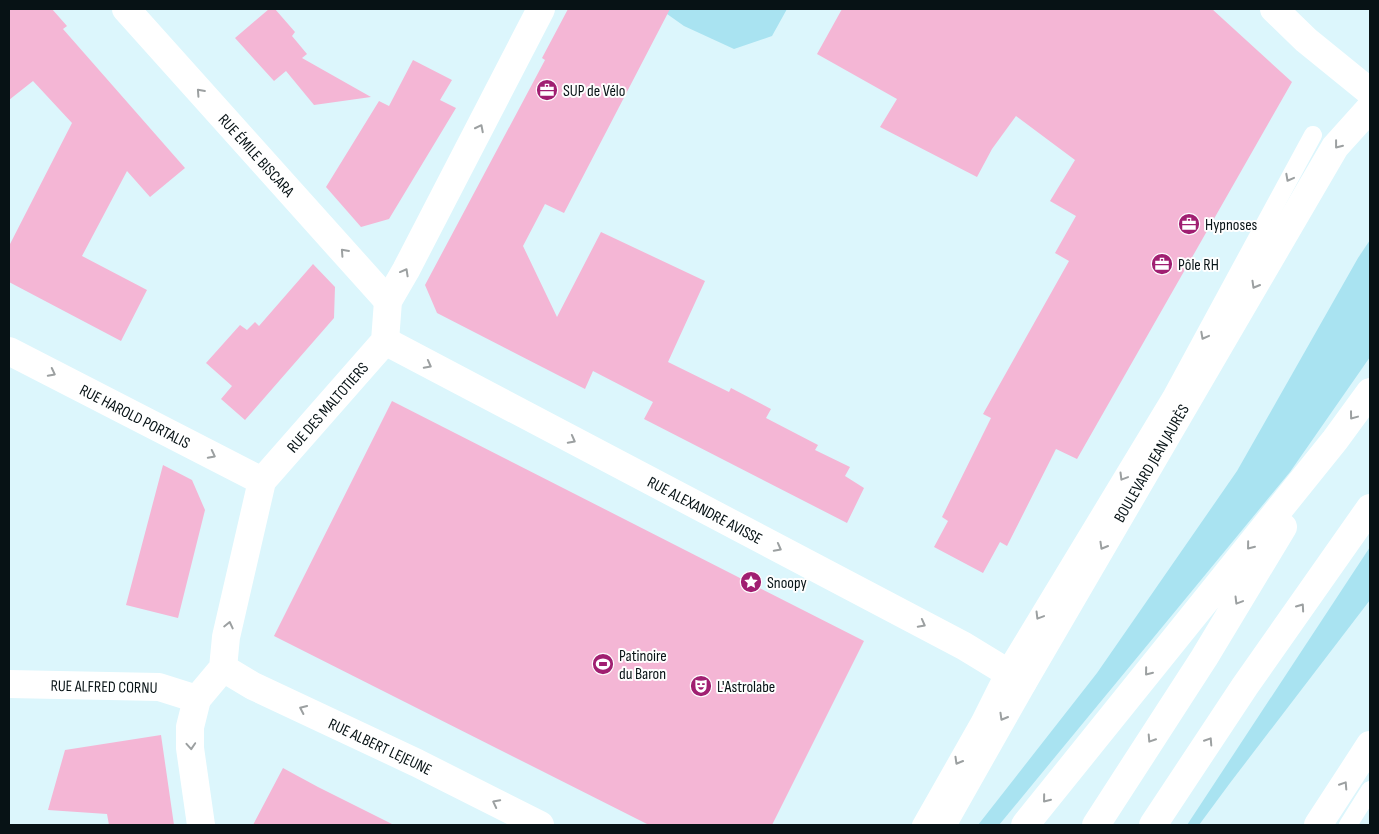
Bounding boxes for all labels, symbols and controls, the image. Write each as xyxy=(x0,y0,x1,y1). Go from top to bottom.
office icon: SUP de Vélo xyxy=(535,78,559,102)
place label: SUP de Vélo xyxy=(563,82,625,101)
one-way arrow xyxy=(197,88,206,97)
street label: RUE ÉMILE BISCARA xyxy=(214,111,298,201)
one-way arrow xyxy=(474,124,484,133)
one-way arrow xyxy=(1335,139,1344,149)
one-way arrow xyxy=(1286,172,1296,181)
office icon: Hypnoses xyxy=(1177,212,1201,236)
place label: Hypnoses xyxy=(1205,216,1258,235)
one-way arrow xyxy=(341,249,349,258)
office icon: Pôle RH xyxy=(1150,252,1174,276)
place label: Pôle RH xyxy=(1178,256,1219,275)
one-way arrow xyxy=(399,268,409,277)
one-way arrow xyxy=(1252,279,1262,288)
one-way arrow xyxy=(1200,331,1210,340)
street label: RUE DES MALTOTIERS xyxy=(283,359,373,457)
one-way arrow xyxy=(423,359,432,369)
one-way arrow xyxy=(47,367,56,377)
street label: RUE HAROLD PORTALIS xyxy=(76,381,193,453)
street label: BOULEVARD JEAN JAURÈS xyxy=(1110,401,1194,526)
one-way arrow xyxy=(1350,410,1358,419)
one-way arrow xyxy=(567,434,576,444)
one-way arrow xyxy=(207,449,216,459)
one-way arrow xyxy=(1119,471,1129,480)
street label: RUE ALEXANDRE AVISSE xyxy=(644,473,765,549)
one-way arrow xyxy=(1099,540,1109,549)
one-way arrow xyxy=(1246,540,1255,549)
one-way arrow xyxy=(772,542,781,552)
place icon: Snoopy xyxy=(739,570,763,594)
place label: Snoopy xyxy=(767,574,807,593)
one-way arrow xyxy=(1234,596,1244,605)
one-way arrow xyxy=(1295,603,1304,612)
one-way arrow xyxy=(1035,610,1045,619)
one-way arrow xyxy=(916,618,925,628)
one-way arrow xyxy=(223,620,234,629)
place label: Patinoire du Baron xyxy=(619,647,667,684)
sports icon: Patinoire du Baron xyxy=(591,652,615,676)
one-way arrow xyxy=(1145,666,1153,675)
theatre icon: L'Astrolabe xyxy=(689,674,713,698)
street label: RUE ALFRED CORNU xyxy=(50,677,158,698)
place label: L'Astrolabe xyxy=(717,678,775,697)
one-way arrow xyxy=(299,705,308,715)
one-way arrow xyxy=(1000,711,1010,720)
street label: RUE ALBERT LEJEUNE xyxy=(325,715,435,780)
one-way arrow xyxy=(1148,734,1158,743)
one-way arrow xyxy=(1203,737,1212,746)
one-way arrow xyxy=(185,743,196,751)
one-way arrow xyxy=(954,755,964,764)
one-way arrow xyxy=(1338,781,1347,791)
one-way arrow xyxy=(1043,793,1051,802)
one-way arrow xyxy=(492,799,501,809)

